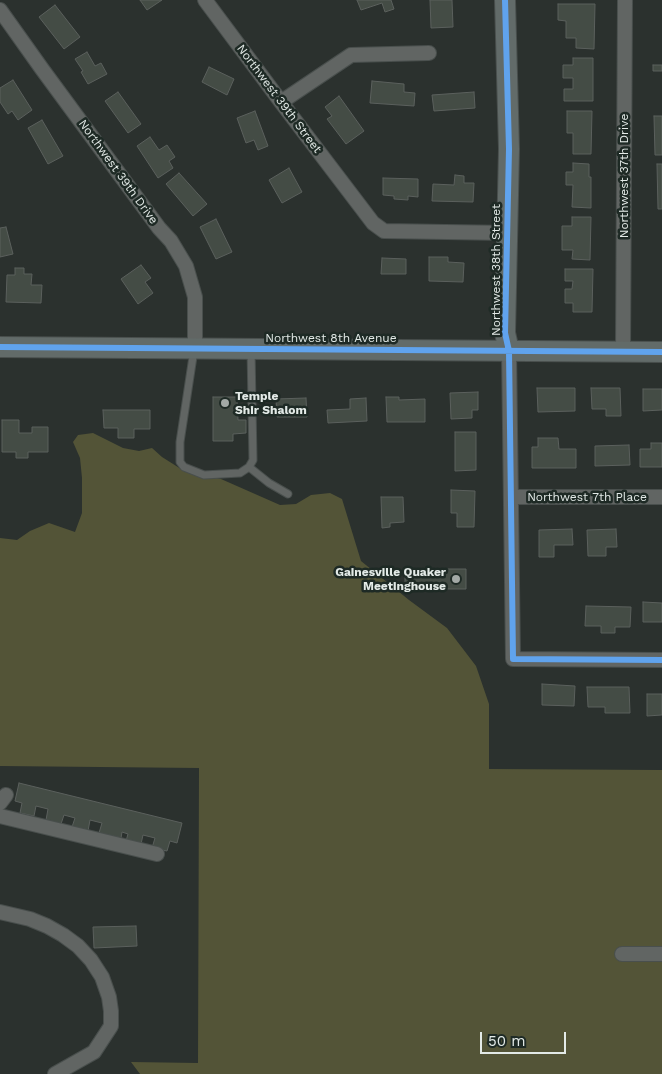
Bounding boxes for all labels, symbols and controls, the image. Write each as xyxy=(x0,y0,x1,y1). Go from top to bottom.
street label: Northwest 39th Street xyxy=(234,42,324,156)
street label: Northwest 37th Drive xyxy=(617,114,631,238)
street label: Northwest 39th Drive xyxy=(75,117,161,227)
street label: Northwest 38th Street xyxy=(489,204,503,336)
street label: Northwest 8th Avenue xyxy=(265,331,397,345)
place label: Temple Shir Shalom xyxy=(235,389,307,417)
marker: Temple Shir Shalom xyxy=(219,397,231,409)
street label: Northwest 7th Place xyxy=(527,490,647,504)
place label: Gainesville Quaker Meetinghouse xyxy=(335,565,446,593)
marker: Gainesville Quaker Meetinghouse xyxy=(450,573,462,585)
scale bar xyxy=(482,1022,568,1054)
text: 50 m xyxy=(488,1032,525,1050)

